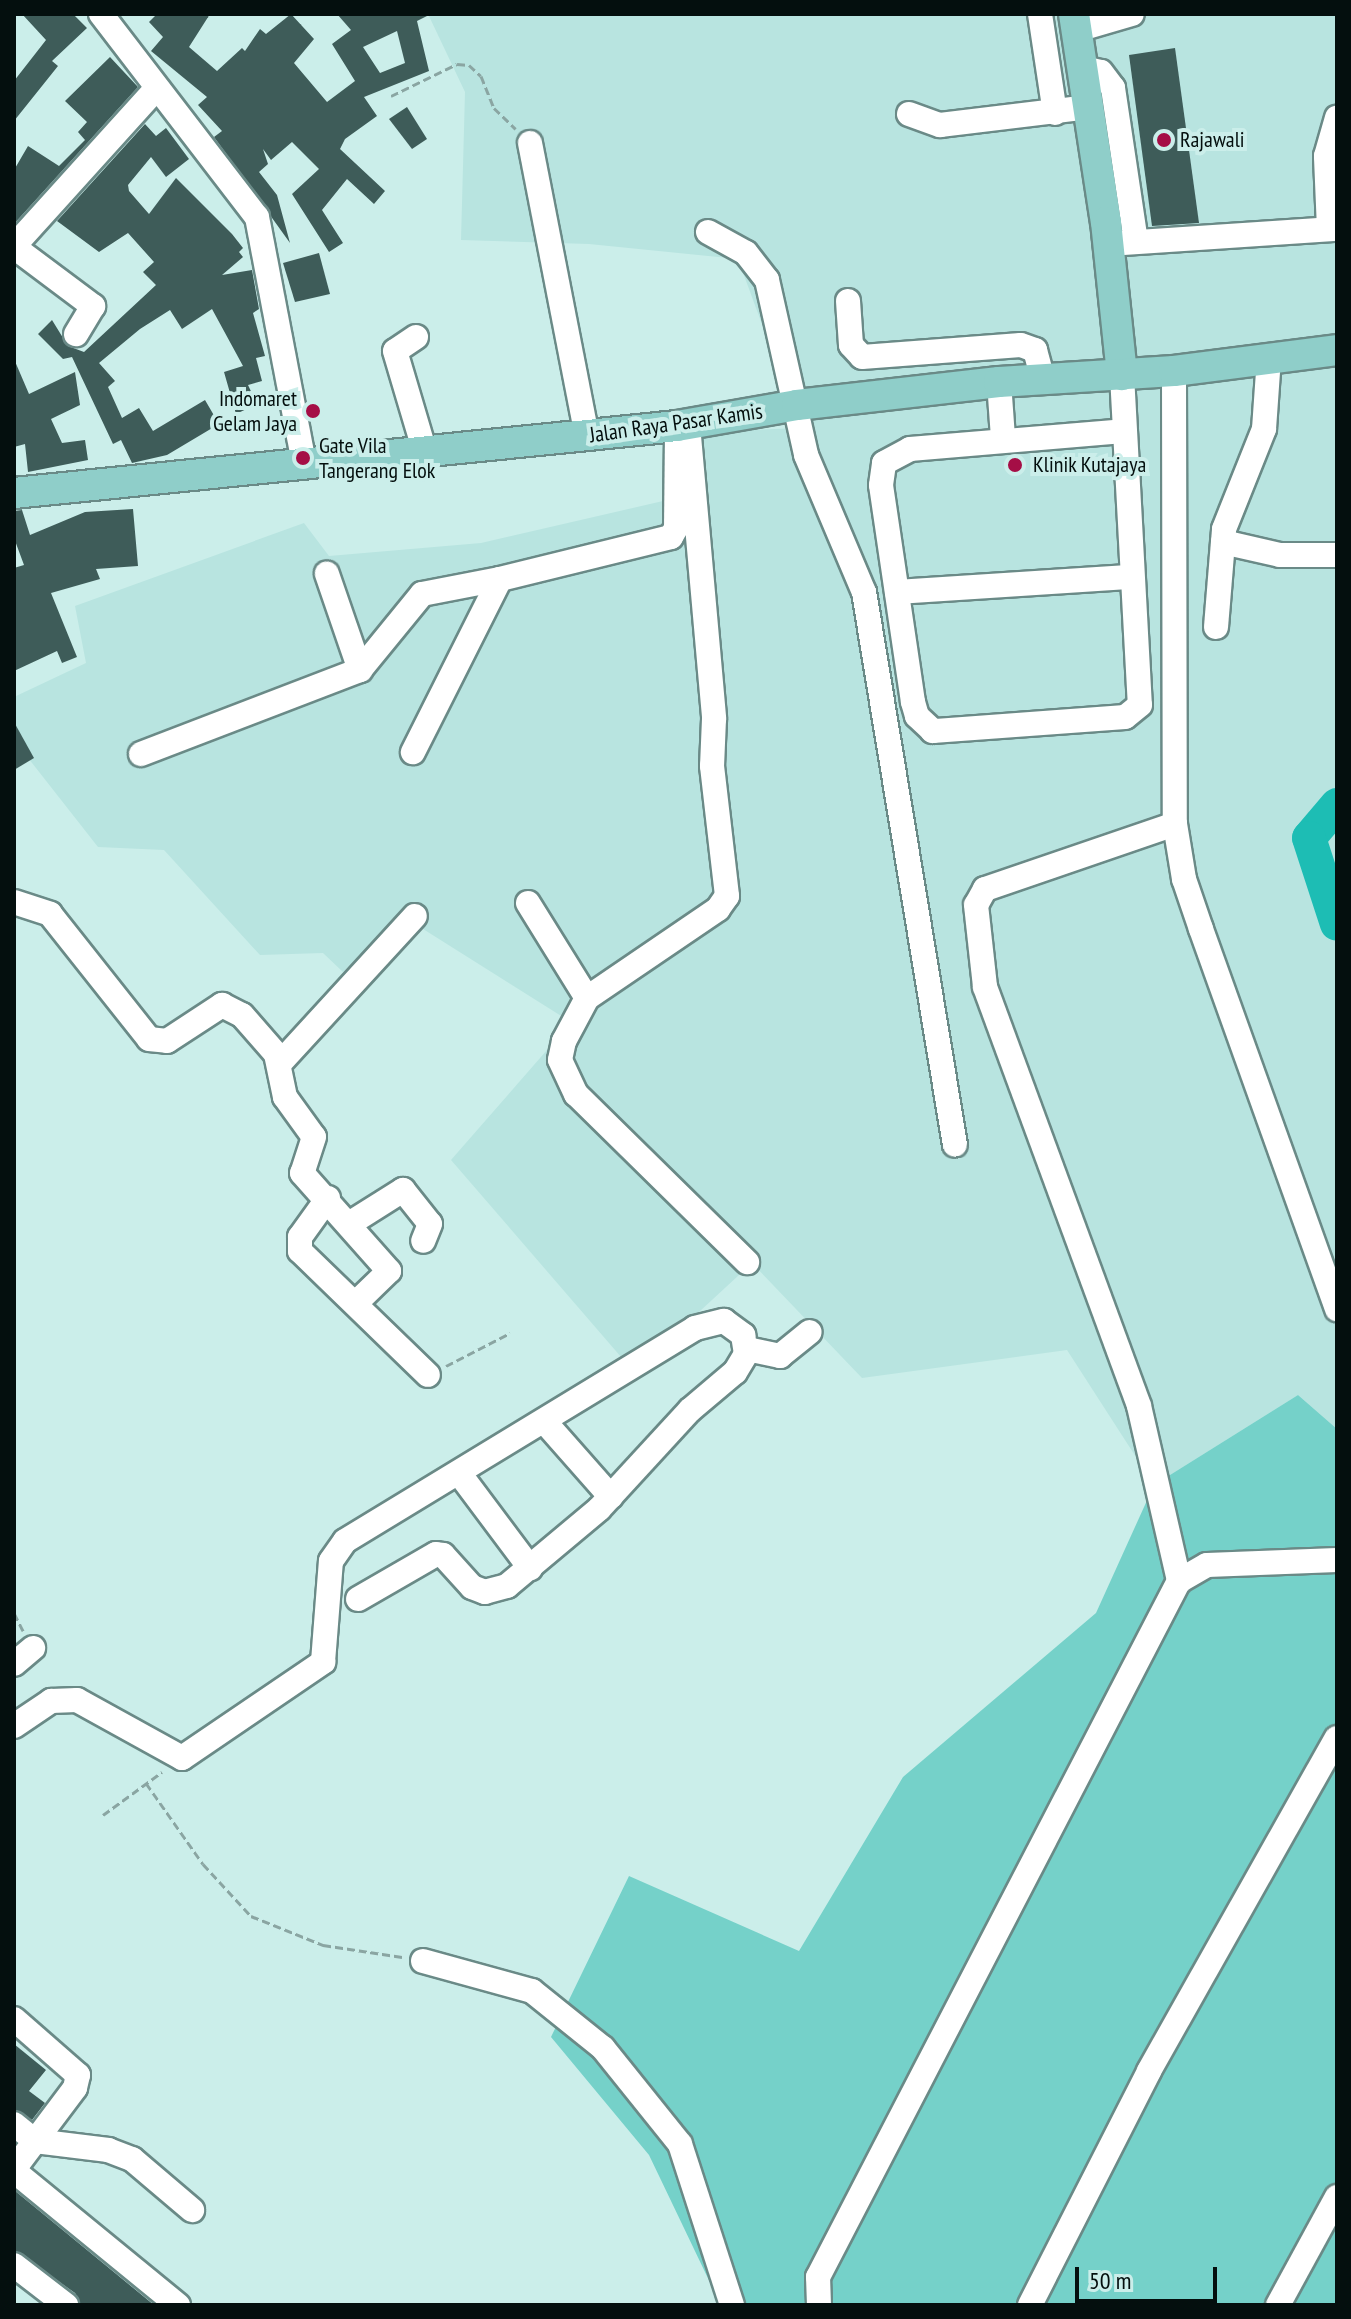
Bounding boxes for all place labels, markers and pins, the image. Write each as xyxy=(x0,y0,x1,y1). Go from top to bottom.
place label: Rajawali xyxy=(1180,127,1245,153)
marker: Rajawali xyxy=(1155,131,1173,149)
place label: Indomaret Gelam Jaya xyxy=(213,385,297,436)
marker: Indomaret Gelam Jaya xyxy=(304,402,322,420)
place label: Gate Vila Tangerang Elok xyxy=(319,432,435,484)
marker: Gate Vila Tangerang Elok xyxy=(294,449,312,467)
place label: Klinik Kutajaya xyxy=(1033,452,1147,478)
marker: Klinik Kutajaya xyxy=(1004,454,1026,476)

